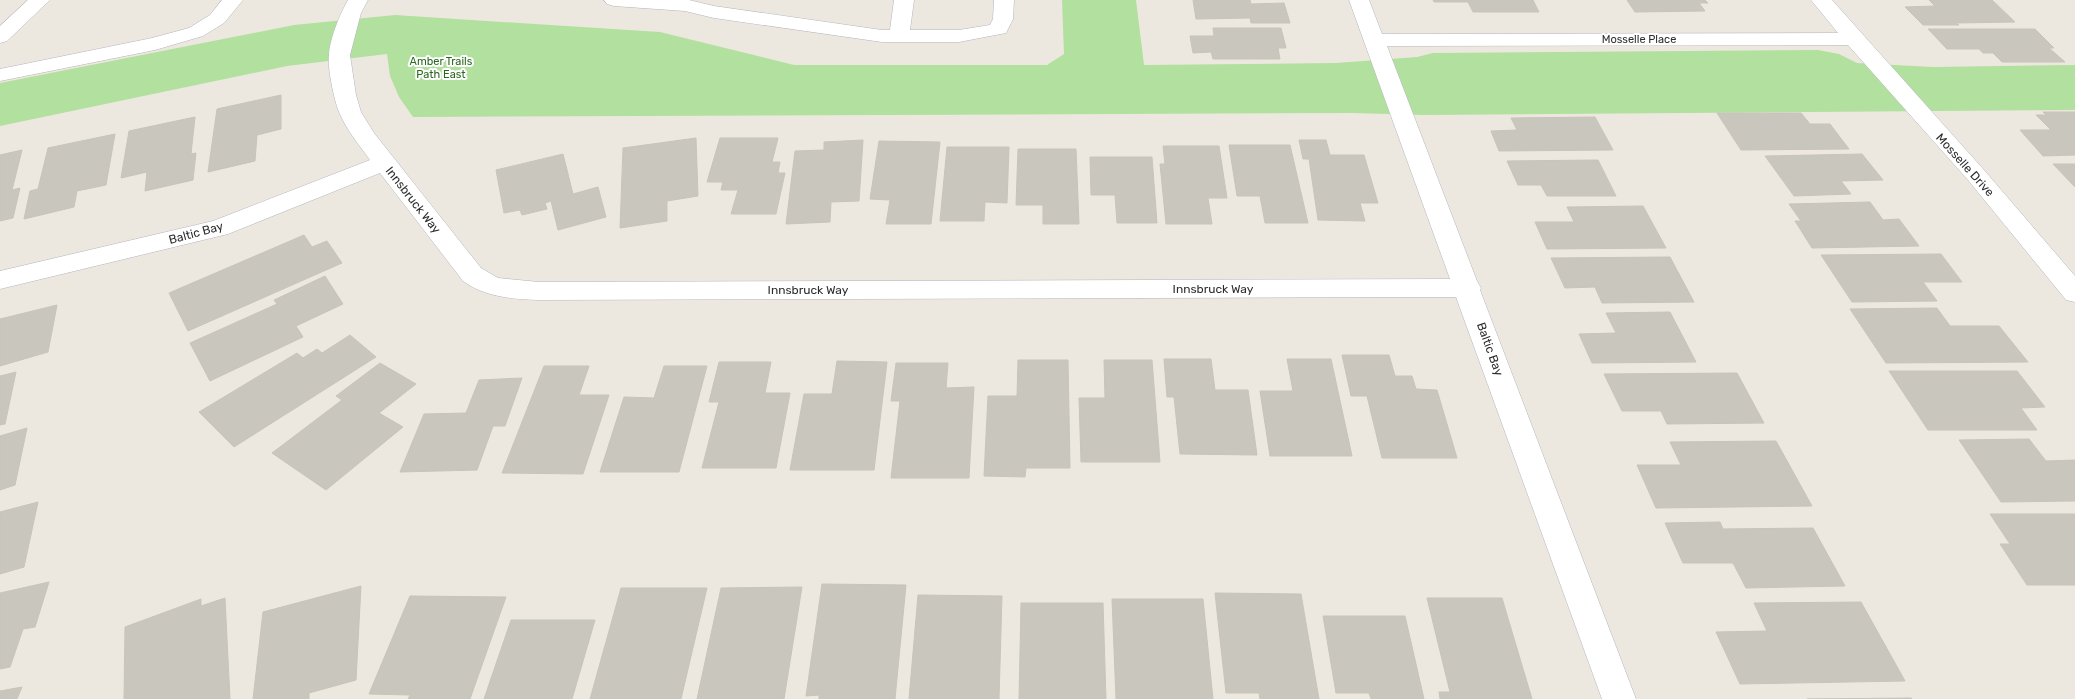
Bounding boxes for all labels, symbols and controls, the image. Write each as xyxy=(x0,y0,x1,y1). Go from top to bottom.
street label: Mosselle Place xyxy=(1602,33,1676,46)
park label: Amber Trails Path East xyxy=(410,55,473,81)
street label: Mosselle Drive xyxy=(1933,131,1997,200)
street label: Innsbruck Way xyxy=(383,164,444,236)
street label: Baltic Bay xyxy=(167,219,225,247)
street label: Innsbruck Way xyxy=(1173,282,1254,296)
street label: Innsbruck Way xyxy=(768,283,849,297)
street label: Baltic Bay xyxy=(1474,320,1506,378)

